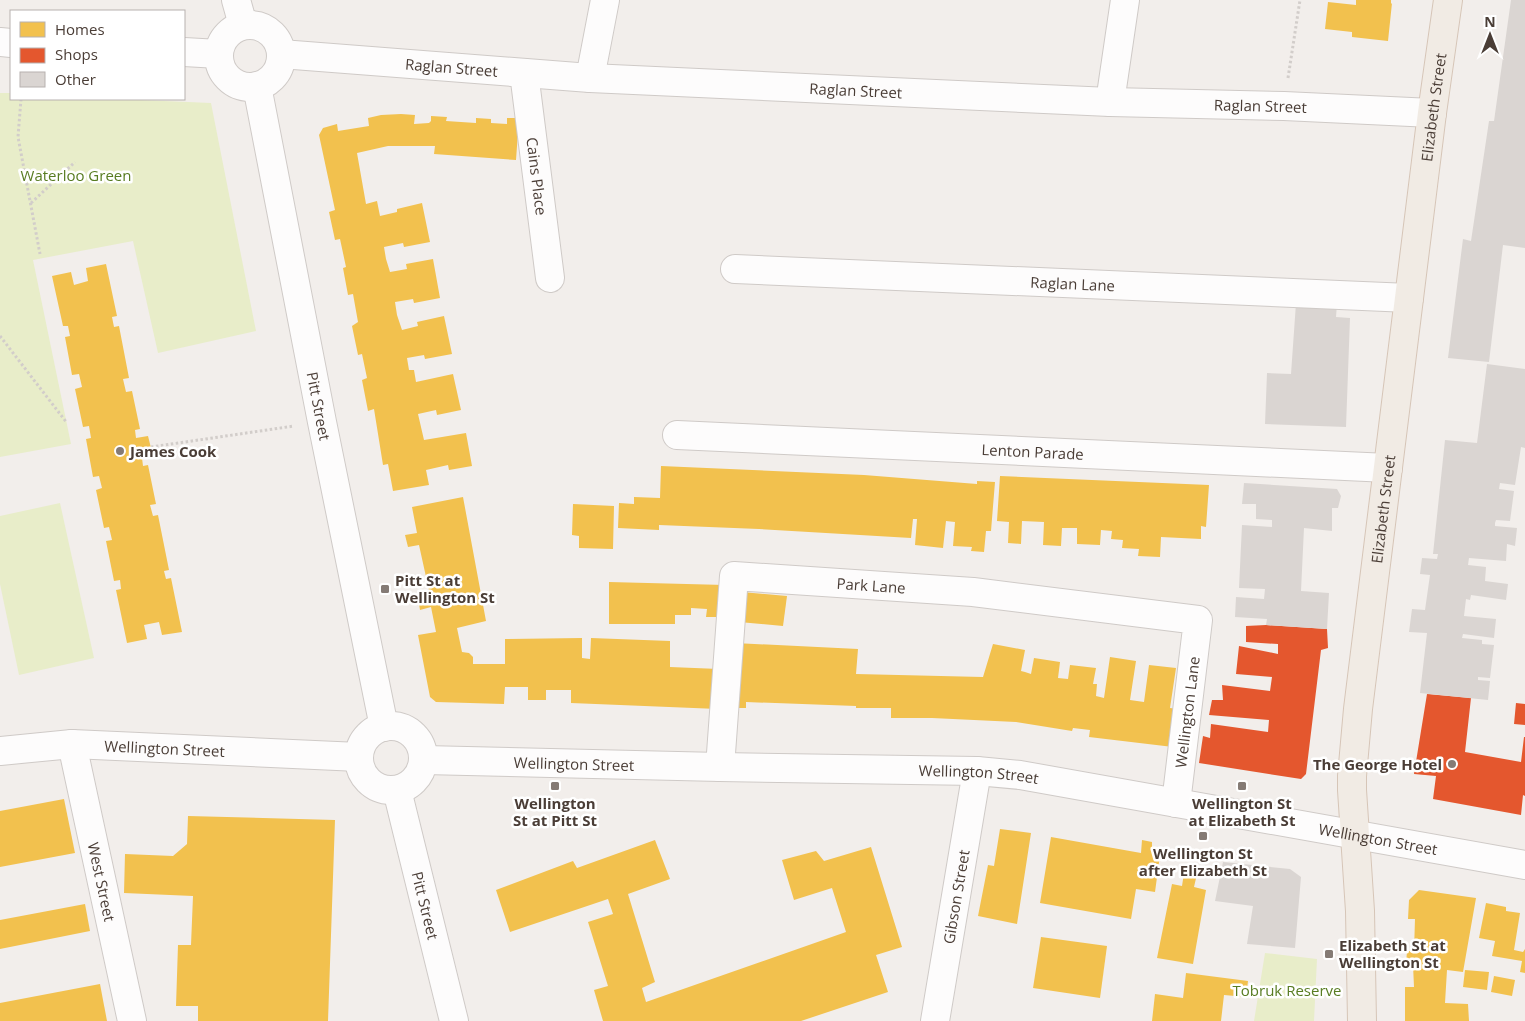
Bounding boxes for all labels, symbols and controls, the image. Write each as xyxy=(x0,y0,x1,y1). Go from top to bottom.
legend xyxy=(10,10,185,100)
north arrow xyxy=(1465,10,1515,60)
text: N xyxy=(1484,12,1496,31)
text: Homes xyxy=(55,19,105,39)
text: Shops xyxy=(55,44,98,64)
street label: Elizabeth Street xyxy=(1416,52,1450,163)
street label: Raglan Street xyxy=(404,54,499,81)
text: Other xyxy=(55,69,96,89)
street label: Raglan Street xyxy=(809,78,903,102)
street label: Raglan Street xyxy=(1214,94,1307,117)
street label: Cains Place xyxy=(522,136,552,216)
park label: Waterloo Green xyxy=(21,165,131,185)
street label: Raglan Lane xyxy=(1030,272,1116,295)
street label: Pitt Street xyxy=(303,370,335,442)
street label: Lenton Parade xyxy=(981,439,1084,464)
place label: James Cook xyxy=(128,441,217,461)
marker: James Cook xyxy=(114,445,126,457)
street label: Elizabeth Street xyxy=(1366,454,1399,565)
place label: Pitt St at Wellington St xyxy=(395,570,495,607)
street label: Park Lane xyxy=(836,573,906,597)
marker: Pitt St at Wellington St xyxy=(379,583,391,595)
street label: Wellington Lane xyxy=(1170,655,1204,769)
street label: Wellington Street xyxy=(104,735,225,761)
street label: Wellington Street xyxy=(513,752,634,775)
place label: The George Hotel xyxy=(1313,754,1442,774)
marker: The George Hotel xyxy=(1446,758,1458,770)
street label: Wellington Street xyxy=(918,760,1040,788)
marker: Wellington St at Pitt St xyxy=(549,780,561,792)
marker: Wellington St at Elizabeth St xyxy=(1236,780,1248,792)
place label: Wellington St at Pitt St xyxy=(513,793,597,830)
place label: Wellington St at Elizabeth St xyxy=(1189,793,1296,830)
street label: Wellington Street xyxy=(1317,818,1439,859)
marker: Wellington St after Elizabeth St xyxy=(1197,830,1209,842)
street label: West Street xyxy=(84,840,120,923)
place label: Wellington St after Elizabeth St xyxy=(1139,843,1268,880)
street label: Gibson Street xyxy=(938,848,974,945)
street label: Pitt Street xyxy=(407,869,444,942)
place label: Elizabeth St at Wellington St xyxy=(1339,935,1446,972)
marker: Elizabeth St at Wellington St xyxy=(1323,948,1335,960)
park label: Tobruk Reserve xyxy=(1233,980,1341,1000)

